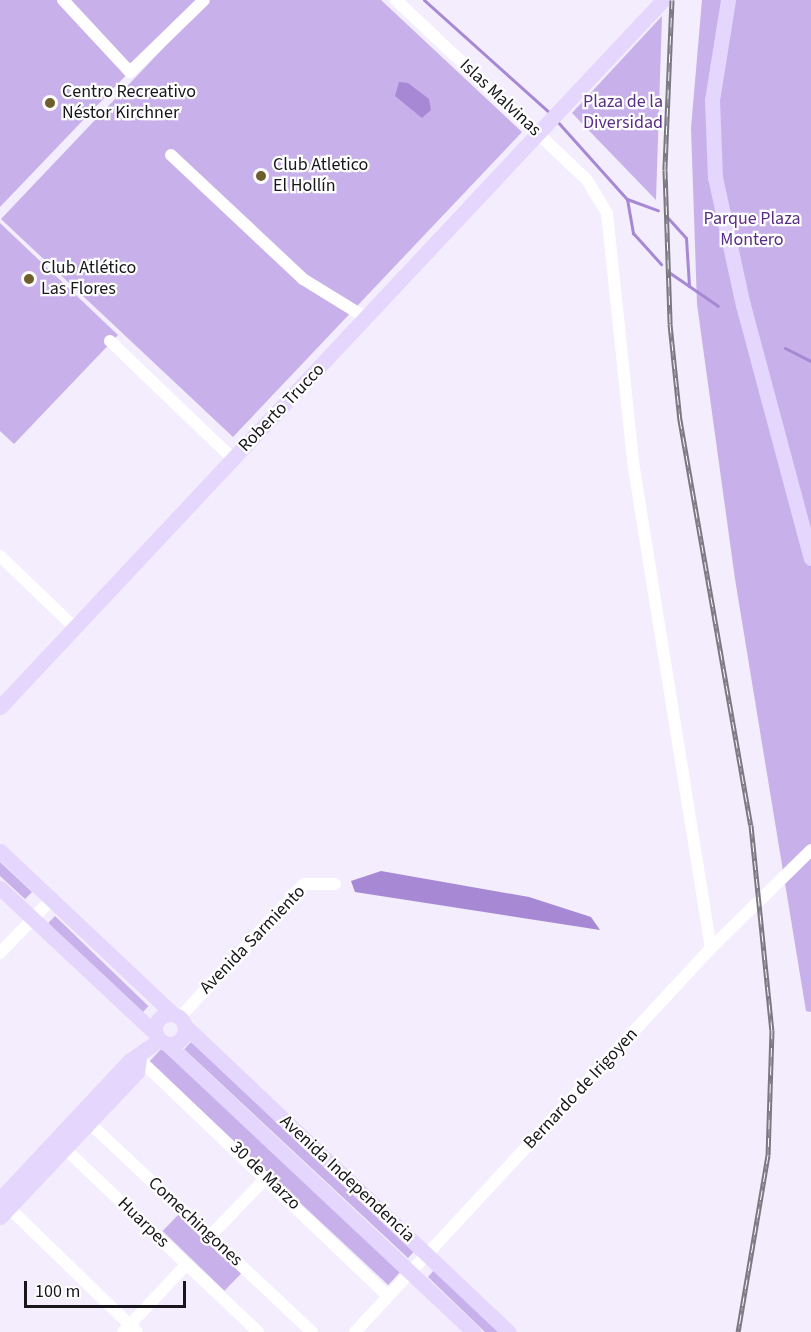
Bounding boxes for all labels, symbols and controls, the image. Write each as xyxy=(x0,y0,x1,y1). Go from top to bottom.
street label: Islas Malvinas xyxy=(455,55,545,141)
place label: Centro Recreativo Néstor Kirchner xyxy=(62,82,196,124)
park label: Plaza de la Diversidad xyxy=(583,92,663,134)
marker: Centro Recreativo Néstor Kirchner xyxy=(43,96,57,110)
place label: Club Atletico El Hollín xyxy=(273,155,368,198)
marker: Club Atletico El Hollín xyxy=(254,169,268,183)
park label: Parque Plaza Montero xyxy=(703,209,801,252)
place label: Club Atlético Las Flores xyxy=(41,258,136,300)
marker: Club Atlético Las Flores xyxy=(22,272,36,286)
street label: Roberto Trucco xyxy=(234,359,330,457)
street label: Avenida Sarmiento xyxy=(196,881,310,999)
street label: Bernardo de Irigoyen xyxy=(519,1024,643,1154)
street label: Avenida Independencia xyxy=(275,1111,419,1247)
street label: 30 de Marzo xyxy=(225,1137,305,1215)
street label: Comechingones xyxy=(143,1173,247,1271)
street label: Huarpes xyxy=(113,1193,173,1253)
scale bar xyxy=(27,1269,189,1307)
text: 100 m xyxy=(35,1279,80,1304)

